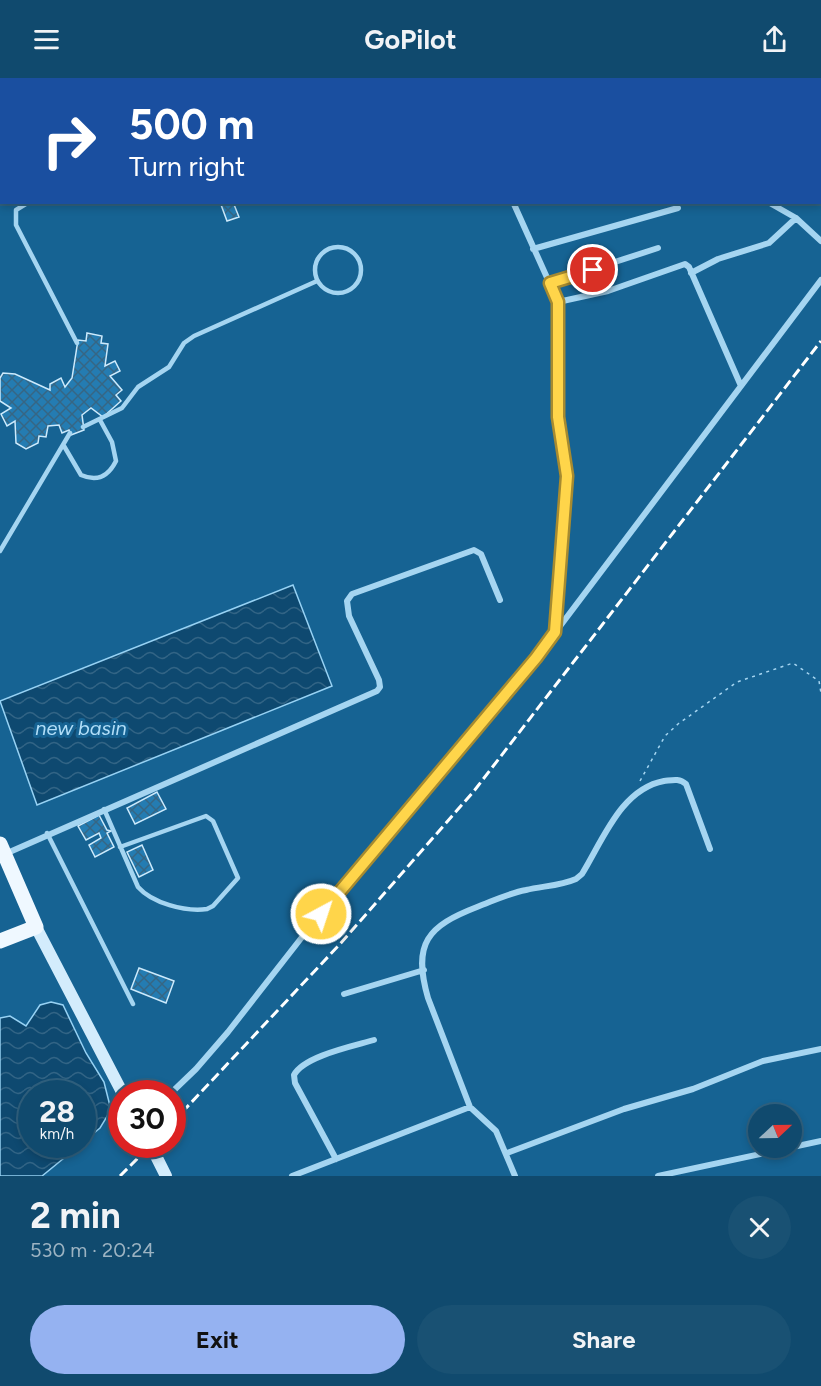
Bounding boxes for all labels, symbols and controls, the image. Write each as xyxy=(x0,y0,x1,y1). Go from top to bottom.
icon: menu xyxy=(30,23,63,56)
text: GoPilot xyxy=(364,23,457,56)
icon: share xyxy=(758,23,791,56)
text: 500 m xyxy=(129,99,254,150)
icon: right xyxy=(30,102,108,180)
text: Turn right xyxy=(129,150,245,183)
pin xyxy=(567,244,618,295)
icon: arrive xyxy=(576,253,609,286)
water label: new basin xyxy=(35,716,127,740)
position arrow xyxy=(289,882,353,946)
speed limit sign: 30 xyxy=(108,1080,186,1158)
text: 28 xyxy=(39,1093,75,1130)
north arrow xyxy=(748,1104,802,1158)
map controls xyxy=(748,1104,802,1158)
text: km/h xyxy=(40,1125,74,1143)
text: 2 min xyxy=(30,1194,121,1237)
button: close xyxy=(728,1196,791,1259)
text: 530 m · 20:24 xyxy=(30,1238,155,1262)
button: Exit xyxy=(30,1305,405,1374)
button: Share xyxy=(417,1305,791,1374)

